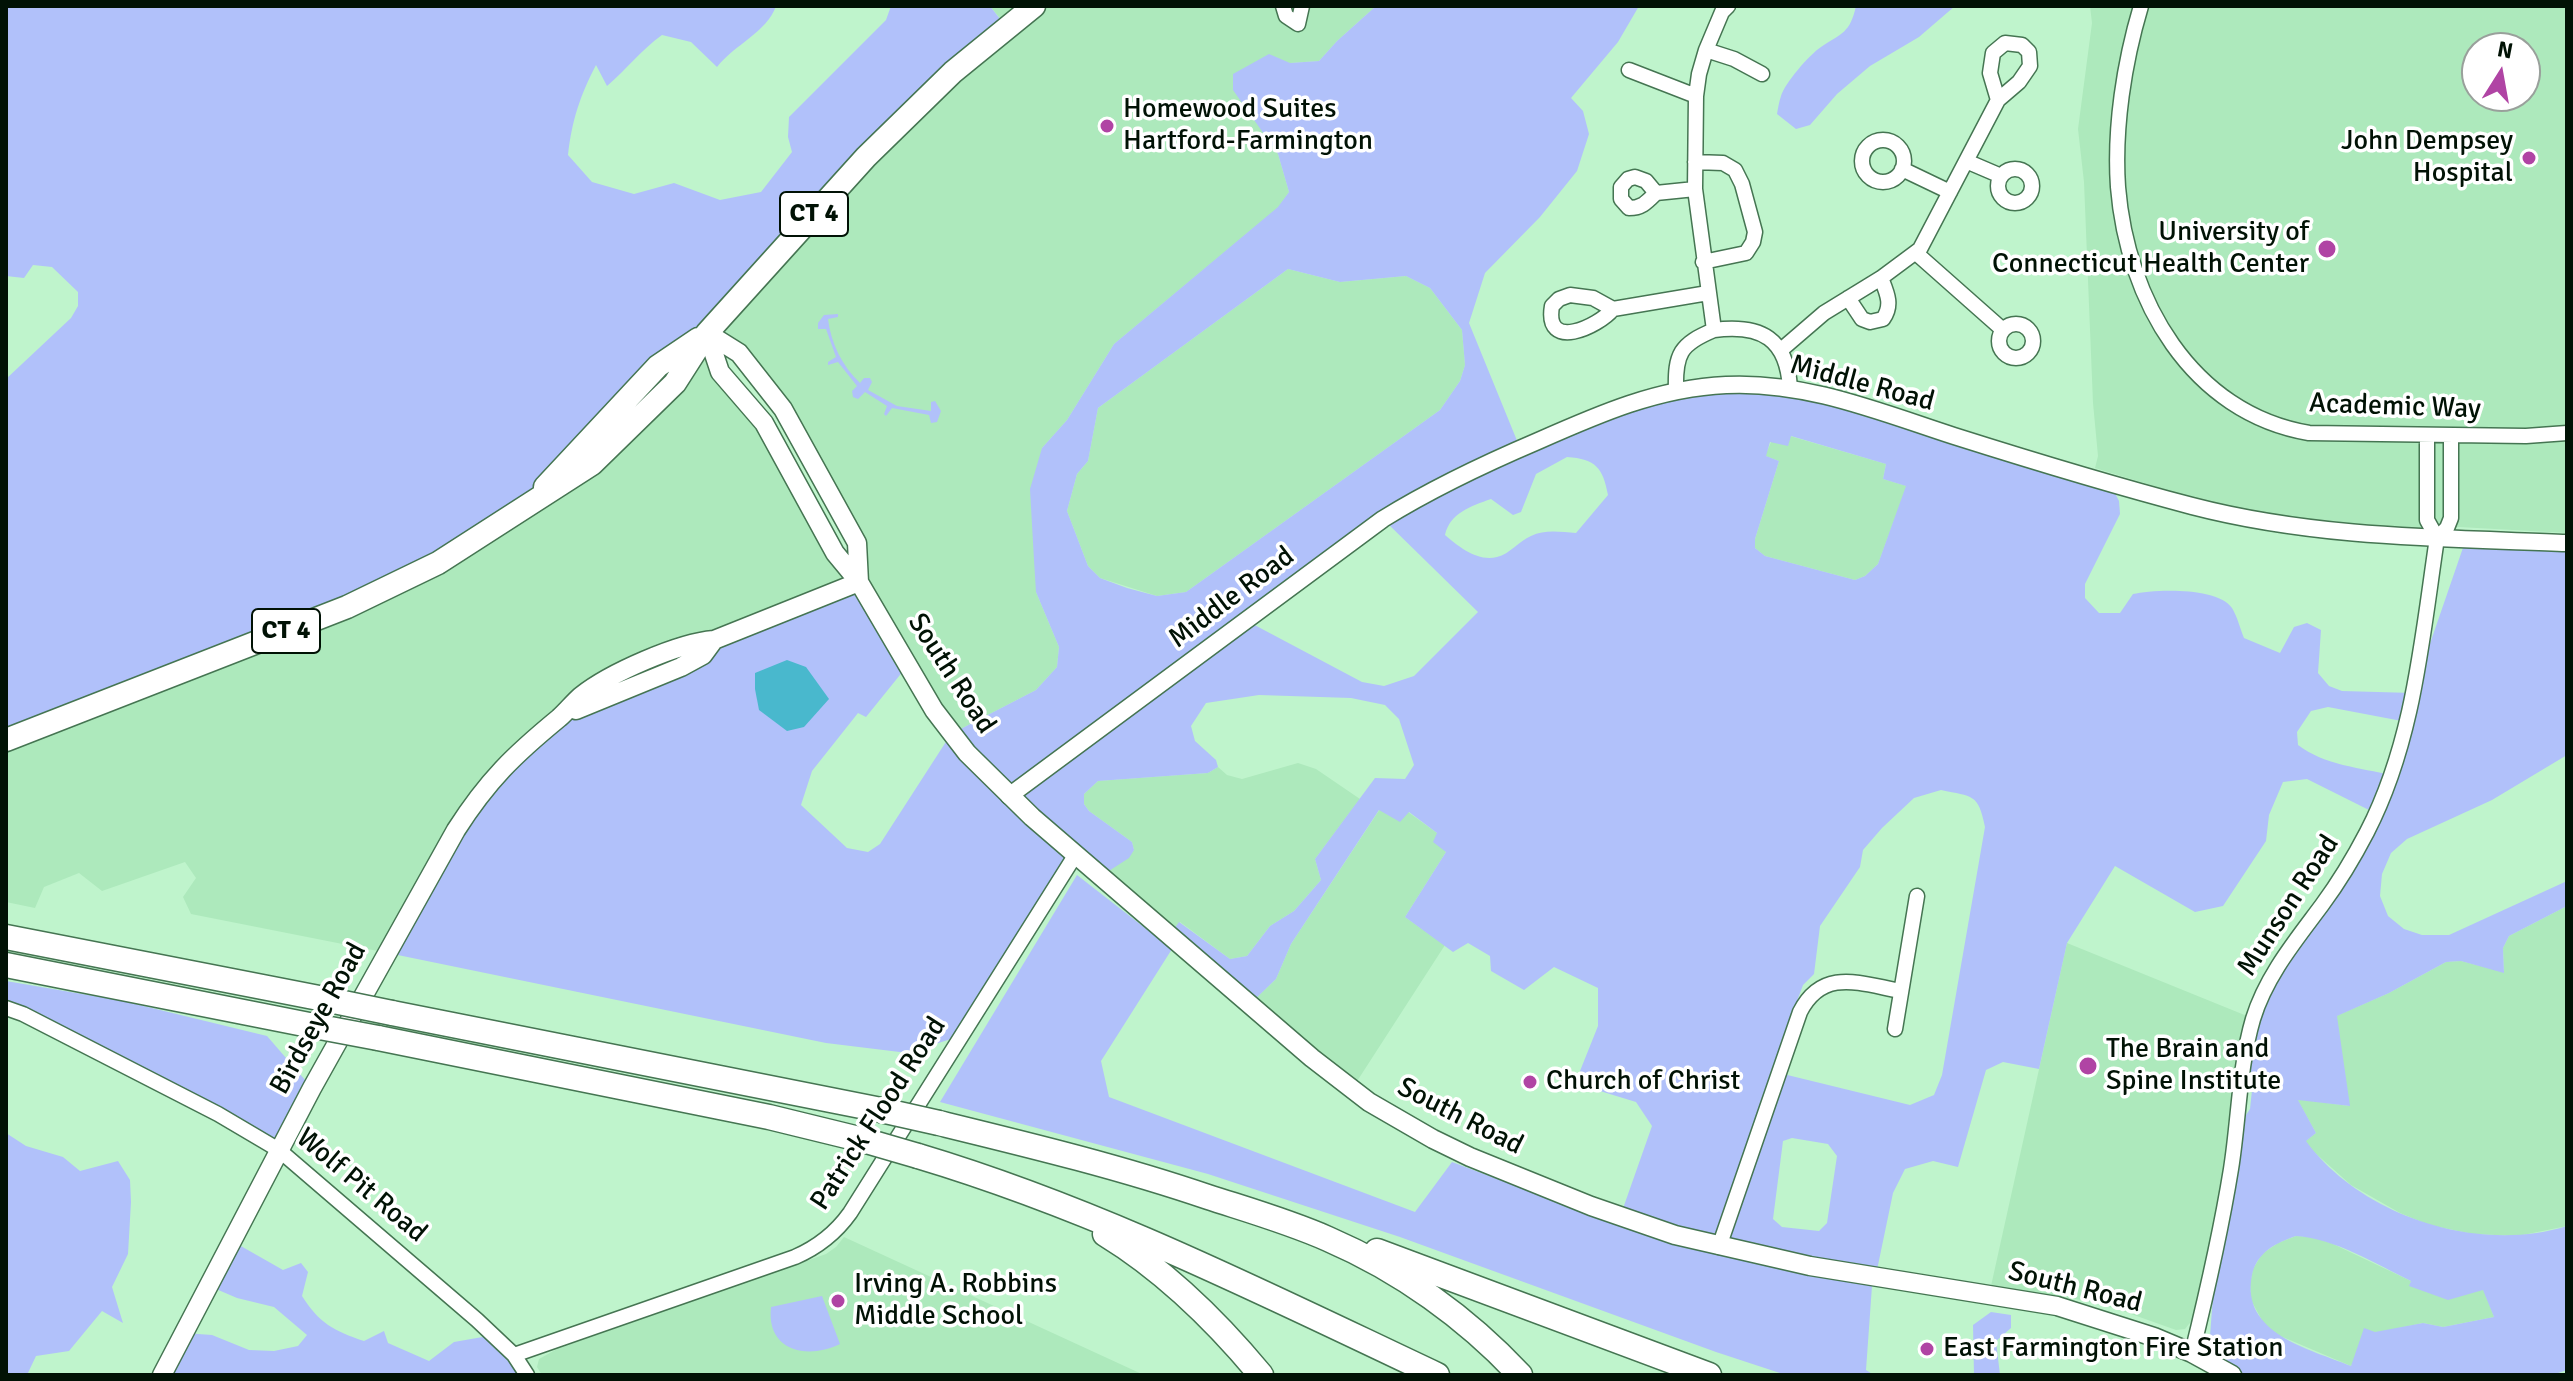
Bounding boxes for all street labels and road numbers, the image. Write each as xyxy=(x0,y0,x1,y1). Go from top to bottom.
road number: CT 4 xyxy=(780,192,848,236)
street label: Middle Road xyxy=(1786,349,1938,419)
street label: Academic Way xyxy=(2308,387,2482,427)
street label: Middle Road xyxy=(1163,540,1301,656)
street label: South Road xyxy=(900,608,1002,740)
road number: CT 4 xyxy=(252,609,320,653)
street label: Munson Road xyxy=(2231,829,2347,983)
street label: Birdseye Road xyxy=(264,937,374,1101)
street label: Patrick Flood Road xyxy=(804,1011,954,1217)
street label: South Road xyxy=(1392,1071,1528,1163)
street label: Wolf Pit Road xyxy=(289,1122,433,1250)
street label: South Road xyxy=(2005,1255,2145,1321)

